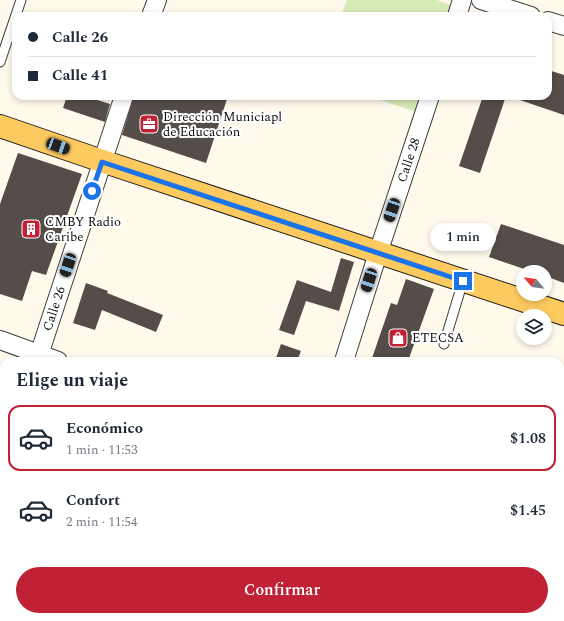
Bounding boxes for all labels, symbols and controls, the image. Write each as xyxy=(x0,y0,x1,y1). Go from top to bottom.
text: Calle 26 xyxy=(52,26,108,49)
text: Calle 41 xyxy=(52,64,108,87)
place label: Dirección Municiapl de Educación xyxy=(163,107,282,142)
office icon: Dirección Municiapl de Educación xyxy=(138,113,160,135)
street label: Calle 28 xyxy=(392,135,425,185)
car xyxy=(45,136,71,156)
route start xyxy=(83,182,101,200)
car xyxy=(382,197,402,223)
place label: CMBY Radio Caribe xyxy=(45,212,121,247)
building icon: CMBY Radio Caribe xyxy=(20,218,42,240)
callout: 1 min xyxy=(430,223,496,251)
text: 1 min xyxy=(446,227,480,247)
car xyxy=(59,252,77,278)
north arrow xyxy=(516,265,552,301)
map controls xyxy=(516,265,552,345)
car xyxy=(360,267,378,293)
route end xyxy=(454,272,472,290)
street label: Calle 26 xyxy=(37,283,71,334)
button: layers xyxy=(516,309,552,345)
shop icon: ETECSA xyxy=(387,327,409,349)
place label: ETECSA xyxy=(412,328,464,348)
text: Elige un viaje xyxy=(16,367,128,394)
text: Económico xyxy=(66,417,143,440)
icon: car xyxy=(18,420,54,456)
text: $1.08 xyxy=(510,427,546,450)
text: 1 min · 11:53 xyxy=(66,440,138,460)
text: Confort xyxy=(66,489,120,512)
icon: car xyxy=(18,492,54,528)
text: $1.45 xyxy=(510,499,546,522)
text: 2 min · 11:54 xyxy=(66,512,138,532)
button: Confirmar xyxy=(16,567,548,613)

